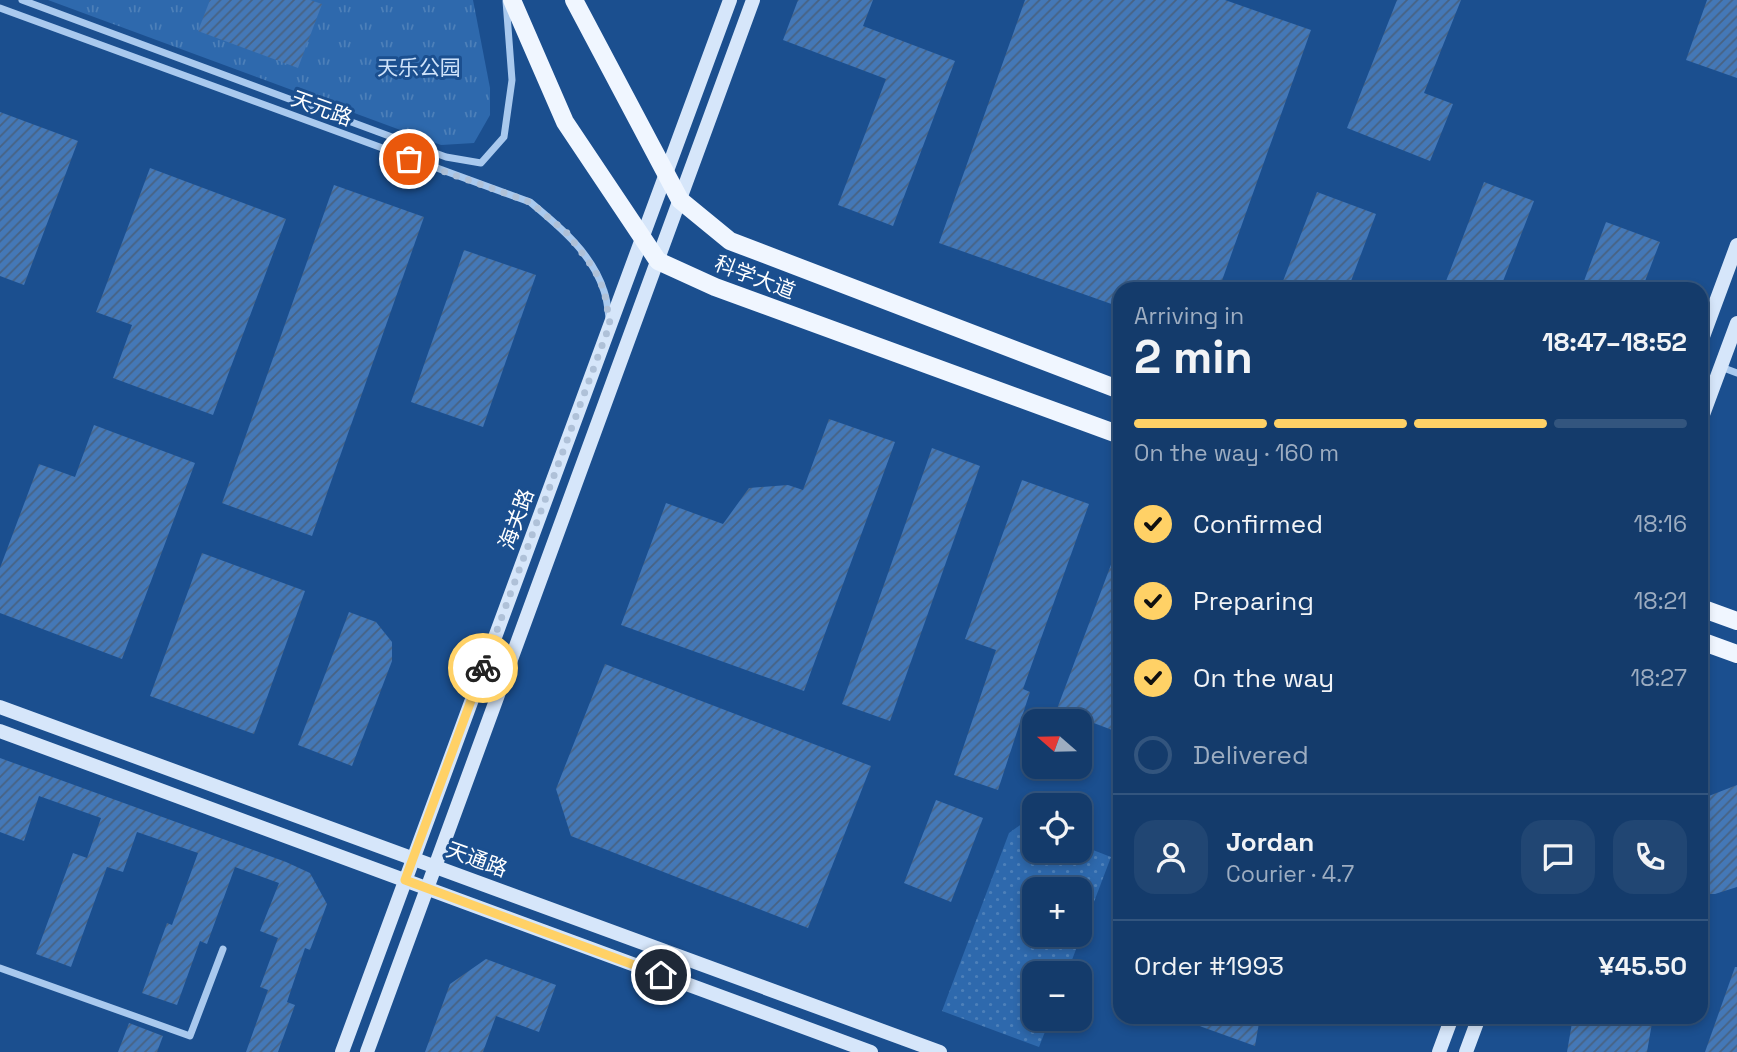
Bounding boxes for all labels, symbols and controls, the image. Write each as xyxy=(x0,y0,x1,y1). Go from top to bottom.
park label: 天乐公园 xyxy=(377,54,461,81)
street label: 天元路 xyxy=(288,85,356,131)
pin xyxy=(379,129,439,189)
icon: bag xyxy=(390,140,428,178)
street label: 科学大道 xyxy=(711,249,799,305)
text: Arriving in xyxy=(1134,301,1244,331)
text: 18:47–18:52 xyxy=(1542,325,1687,359)
text: 2 min xyxy=(1134,328,1253,386)
text: On the way · 160 m xyxy=(1134,438,1339,468)
street label: 海关路 xyxy=(493,485,539,553)
icon: check xyxy=(1134,505,1172,543)
text: Confirmed xyxy=(1193,507,1323,541)
text: 18:16 xyxy=(1634,509,1687,539)
icon: check xyxy=(1134,582,1172,620)
text: Preparing xyxy=(1193,584,1314,618)
text: 18:21 xyxy=(1634,586,1687,616)
courier xyxy=(448,633,518,703)
icon: bike xyxy=(464,649,502,687)
icon: check xyxy=(1134,659,1172,697)
text: On the way xyxy=(1193,661,1334,695)
text: 18:27 xyxy=(1631,663,1687,693)
north arrow xyxy=(1022,709,1092,779)
map controls xyxy=(1022,709,1092,1031)
text: Delivered xyxy=(1193,738,1309,772)
button: locate xyxy=(1022,793,1092,863)
button: person xyxy=(1134,820,1208,894)
button: chat xyxy=(1521,820,1595,894)
button: phone xyxy=(1613,820,1687,894)
text: Jordan xyxy=(1226,825,1314,859)
street label: 天通路 xyxy=(443,836,511,882)
text: Courier · 4.7 xyxy=(1226,859,1354,889)
button: + xyxy=(1022,877,1092,947)
pin xyxy=(631,945,691,1005)
text: Order #1993 xyxy=(1134,949,1284,983)
text: ¥45.50 xyxy=(1599,949,1687,983)
icon: home xyxy=(642,956,680,994)
button: − xyxy=(1022,961,1092,1031)

